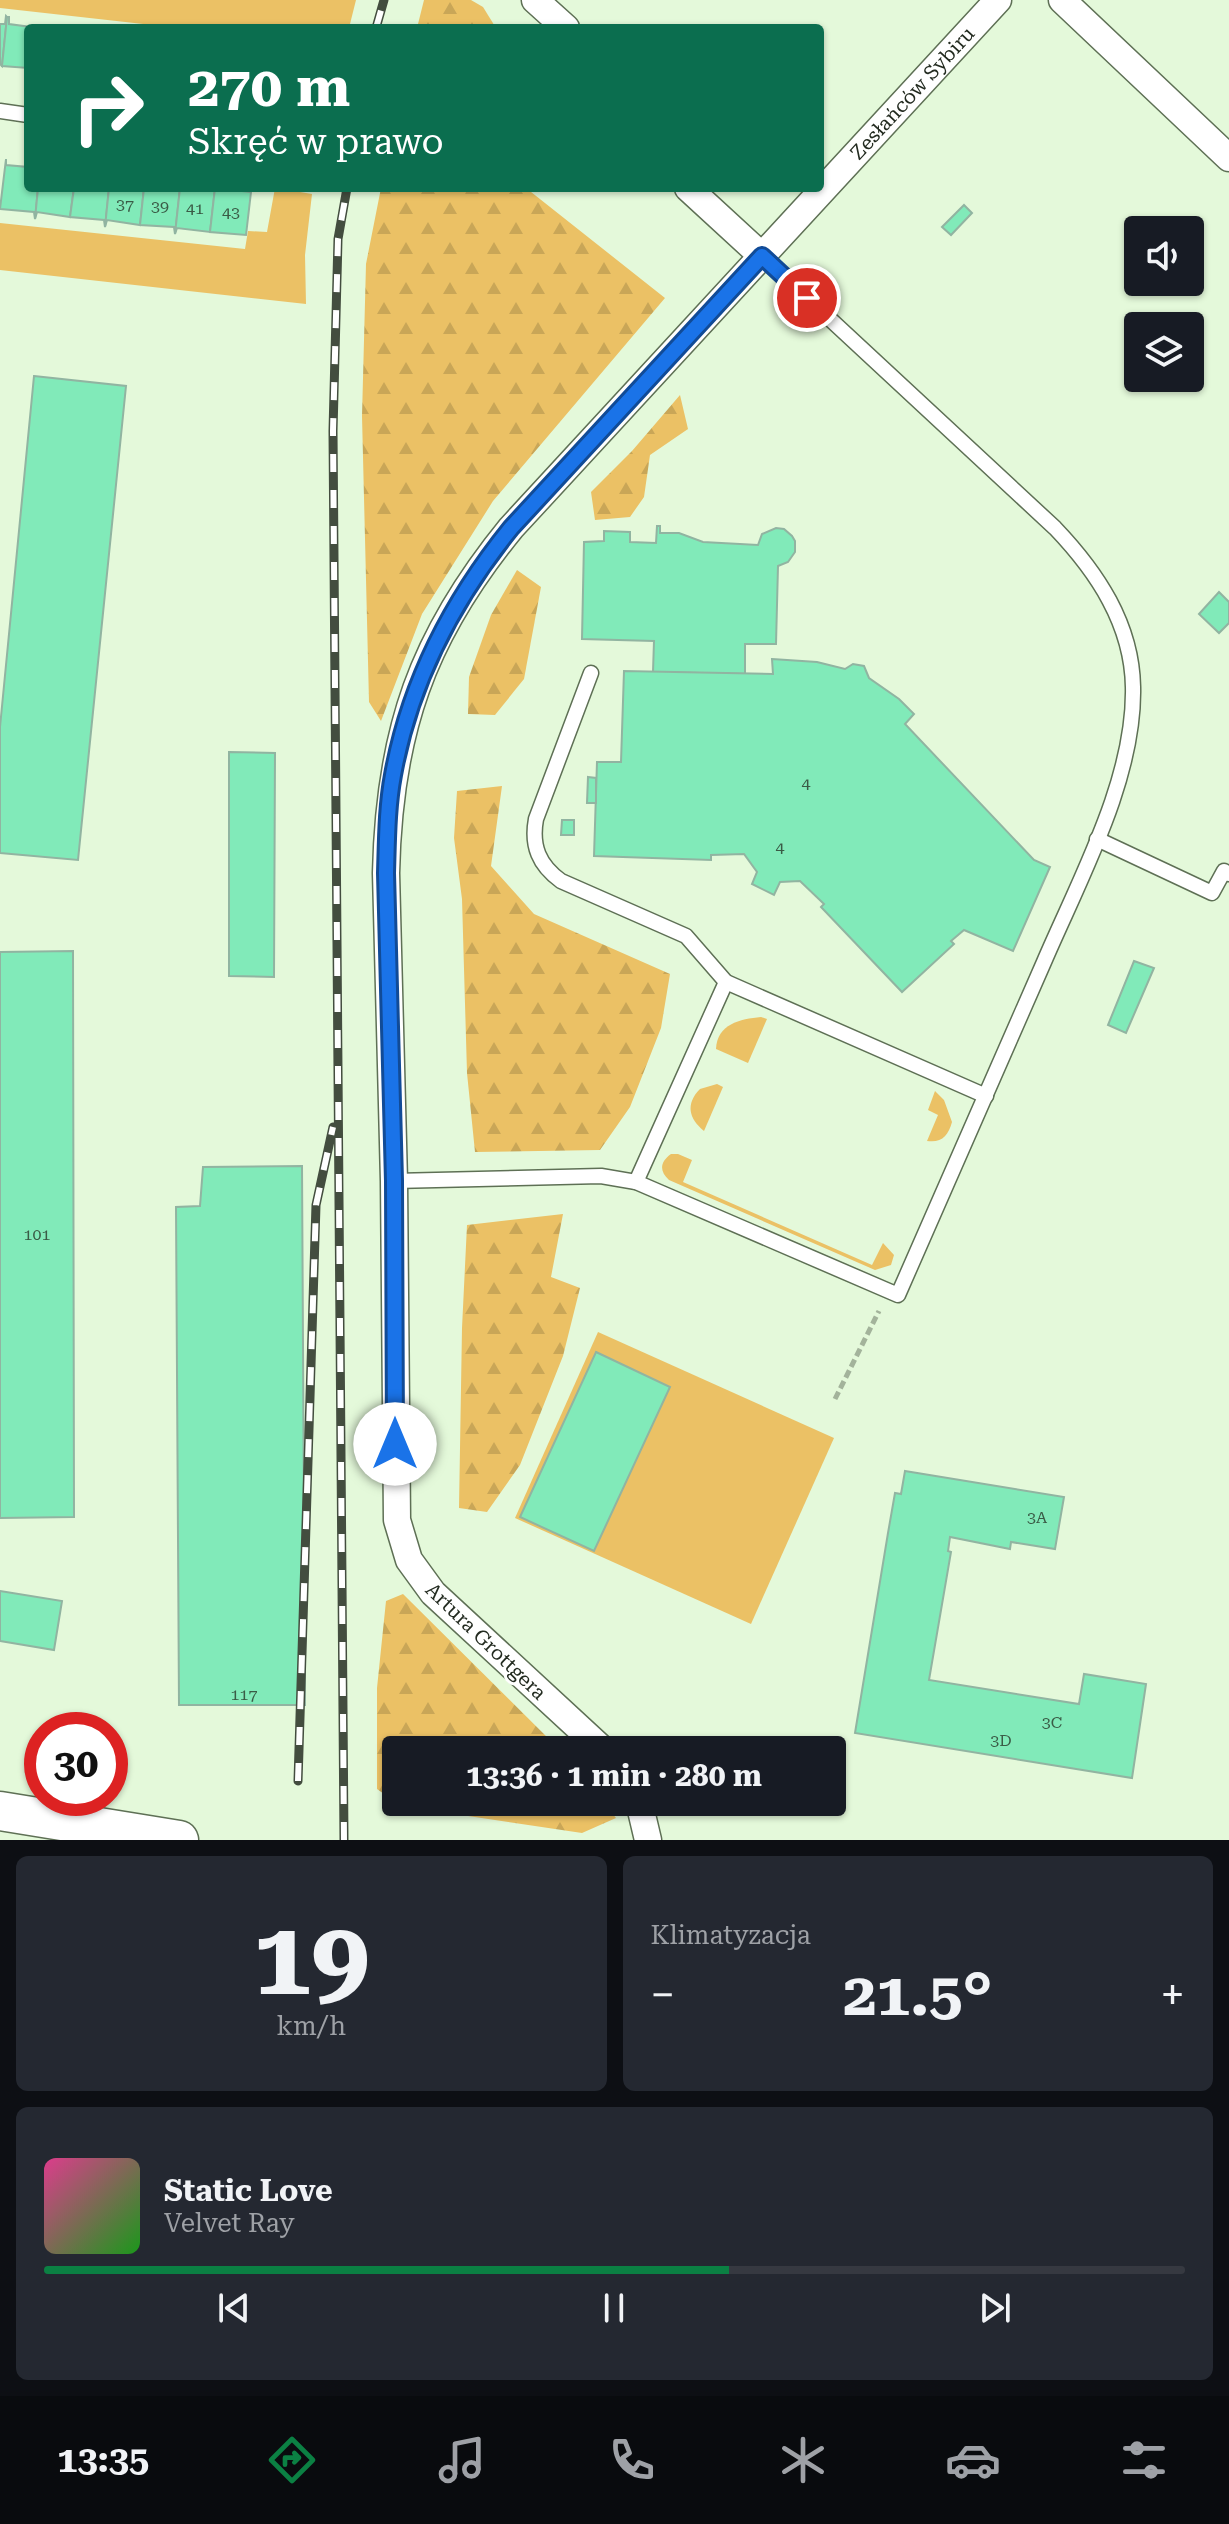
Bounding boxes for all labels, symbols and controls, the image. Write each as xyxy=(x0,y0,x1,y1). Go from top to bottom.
street label: Zesłańców Sybiru xyxy=(845,21,980,164)
text: 270 m xyxy=(188,54,350,120)
icon: right xyxy=(56,56,160,160)
text: Skręć w prawo xyxy=(188,121,444,163)
house number: 37 xyxy=(116,195,134,214)
house number: 39 xyxy=(151,197,169,216)
house number: 41 xyxy=(186,199,204,218)
house number: 43 xyxy=(222,203,240,222)
map controls xyxy=(1124,216,1204,392)
button: sound xyxy=(1124,216,1204,296)
pin xyxy=(773,264,841,332)
icon: arrive xyxy=(785,276,829,320)
button: layers xyxy=(1124,312,1204,392)
house number: 4 xyxy=(802,774,811,793)
house number: 4 xyxy=(776,838,785,857)
house number: 101 xyxy=(24,1225,50,1244)
position arrow xyxy=(353,1402,437,1486)
house number: 3A xyxy=(1027,1508,1048,1527)
street label: Artura Grottgera xyxy=(421,1577,551,1705)
house number: 117 xyxy=(231,1685,257,1704)
speed limit sign: 30 xyxy=(24,1712,128,1816)
house number: 3C xyxy=(1042,1713,1062,1732)
house number: 3D xyxy=(990,1731,1012,1750)
text: 13:36 · 1 min · 280 m xyxy=(466,1758,762,1793)
text: 19 xyxy=(253,1898,369,2019)
text: Klimatyzacja xyxy=(651,1920,811,1950)
text: 21.5° xyxy=(843,1959,993,2030)
text: − xyxy=(651,1969,675,2021)
text: + xyxy=(1160,1969,1185,2021)
text: km/h xyxy=(276,2011,346,2041)
text: Static Love xyxy=(164,2173,333,2208)
text: Velvet Ray xyxy=(164,2208,295,2238)
icon: previous xyxy=(212,2286,256,2330)
icon: pause xyxy=(592,2286,636,2330)
icon: next xyxy=(973,2286,1017,2330)
icon: directions xyxy=(264,2432,320,2488)
icon: music xyxy=(434,2432,490,2488)
icon: phone xyxy=(604,2432,660,2488)
icon: climate xyxy=(775,2432,831,2488)
icon: car xyxy=(945,2432,1001,2488)
icon: filters xyxy=(1116,2432,1172,2488)
text: 13:35 xyxy=(57,2439,149,2481)

